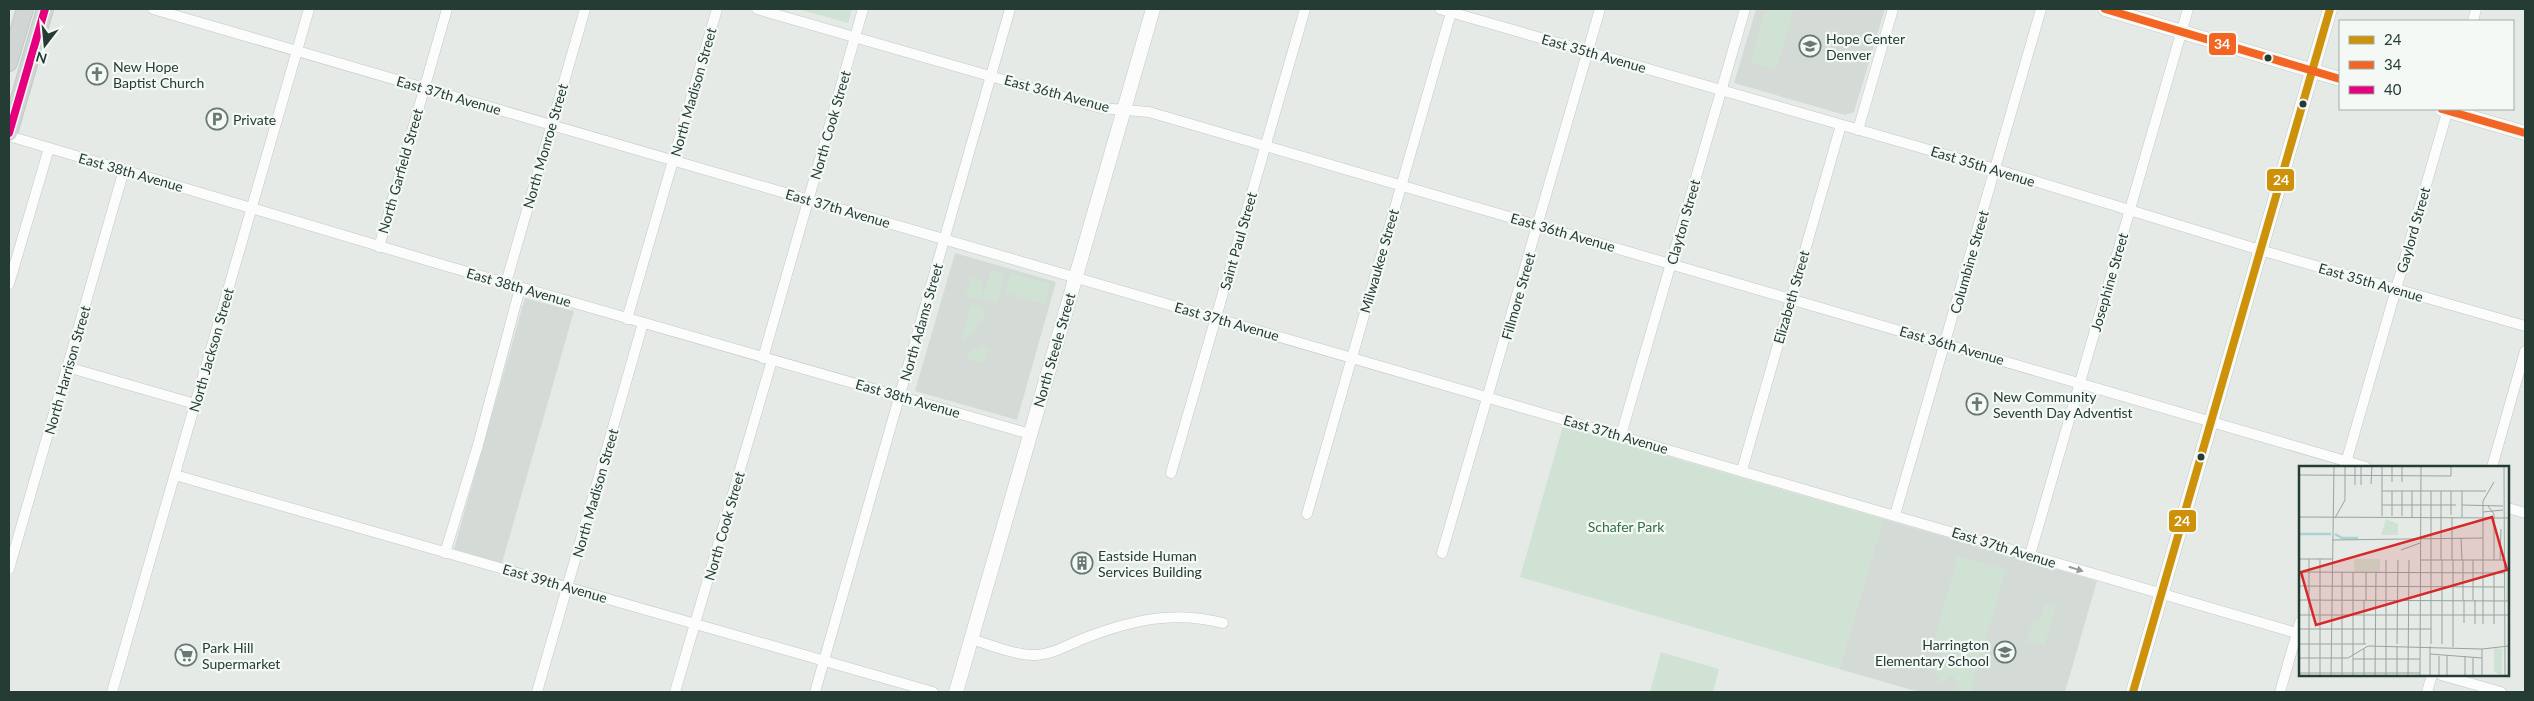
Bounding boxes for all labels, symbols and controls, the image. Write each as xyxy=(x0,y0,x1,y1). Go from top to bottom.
north arrow xyxy=(20,20,70,70)
legend xyxy=(2339,20,2514,110)
street label: North Madison Street xyxy=(666,26,720,158)
street label: East 35th Avenue xyxy=(1540,30,1648,76)
place label: Hope Center Denver xyxy=(1826,30,1905,63)
text: 24 xyxy=(2384,30,2402,48)
line badge: 34 xyxy=(2208,32,2237,56)
school or university icon: Hope Center Denver xyxy=(1798,34,1822,58)
text: 34 xyxy=(2214,35,2230,52)
text: N xyxy=(34,48,49,68)
unlabelled marker xyxy=(2263,53,2273,63)
text: 34 xyxy=(2384,55,2402,73)
place label: New Hope Baptist Church xyxy=(113,58,204,91)
church icon: New Hope Baptist Church xyxy=(85,62,109,86)
street label: North Cook Street xyxy=(806,69,854,181)
street label: East 36th Avenue xyxy=(1003,71,1111,115)
street label: East 37th Avenue xyxy=(395,72,503,118)
text: 40 xyxy=(2384,80,2402,98)
street label: North Monroe Street xyxy=(519,82,571,210)
unlabelled marker xyxy=(2298,99,2308,109)
parking icon: Private xyxy=(205,107,229,131)
street label: North Garfield Street xyxy=(374,107,426,235)
place label: Private xyxy=(233,111,276,128)
street label: East 35th Avenue xyxy=(1929,142,2037,190)
street label: East 38th Avenue xyxy=(77,149,185,195)
line badge: 24 xyxy=(2266,168,2295,192)
text: 24 xyxy=(2273,171,2289,188)
street label: Clayton Street xyxy=(1663,177,1703,267)
street label: East 37th Avenue xyxy=(784,185,892,231)
street label: Gaylord Street xyxy=(2393,185,2433,275)
street label: Saint Paul Street xyxy=(1216,190,1260,292)
street label: Milwaukee Street xyxy=(1356,207,1402,315)
street label: Columbine Street xyxy=(1946,208,1992,316)
street label: East 36th Avenue xyxy=(1509,209,1617,255)
street label: Josephine Street xyxy=(2087,231,2131,333)
street label: Elizabeth Street xyxy=(1770,248,1812,346)
street label: Fillmore Street xyxy=(1497,250,1539,342)
street label: East 35th Avenue xyxy=(2317,259,2425,305)
street label: North Adams Street xyxy=(896,261,946,383)
street label: East 38th Avenue xyxy=(465,264,573,310)
street label: North Jackson Street xyxy=(185,286,237,414)
street label: North Steele Street xyxy=(1030,291,1078,409)
street label: East 37th Avenue xyxy=(1173,298,1281,344)
street label: North Harrison Street xyxy=(40,304,94,436)
street label: East 36th Avenue xyxy=(1898,322,2006,368)
street label: East 38th Avenue xyxy=(854,375,962,421)
place label: New Community Seventh Day Adventist xyxy=(1993,388,2133,421)
church icon: New Community Seventh Day Adventist xyxy=(1965,392,1989,416)
street label: East 37th Avenue xyxy=(1562,411,1670,457)
street label: North Madison Street xyxy=(568,427,622,559)
unlabelled marker xyxy=(2196,452,2206,462)
inset map xyxy=(2299,466,2509,676)
street label: North Cook Street xyxy=(700,470,748,582)
line badge: 24 xyxy=(2168,509,2197,533)
text: 24 xyxy=(2174,512,2190,529)
park label: Schafer Park xyxy=(1588,518,1665,535)
street label: East 37th Avenue xyxy=(1950,523,2058,571)
place label: Eastside Human Services Building xyxy=(1098,547,1202,580)
building icon: Eastside Human Services Building xyxy=(1070,551,1094,575)
street label: East 39th Avenue xyxy=(501,560,609,606)
one-way arrow xyxy=(2069,565,2084,573)
place label: Harrington Elementary School xyxy=(1875,636,1989,669)
place label: Park Hill Supermarket xyxy=(202,639,280,672)
school or university icon: Harrington Elementary School xyxy=(1993,640,2017,664)
supermarket icon: Park Hill Supermarket xyxy=(174,643,198,667)

